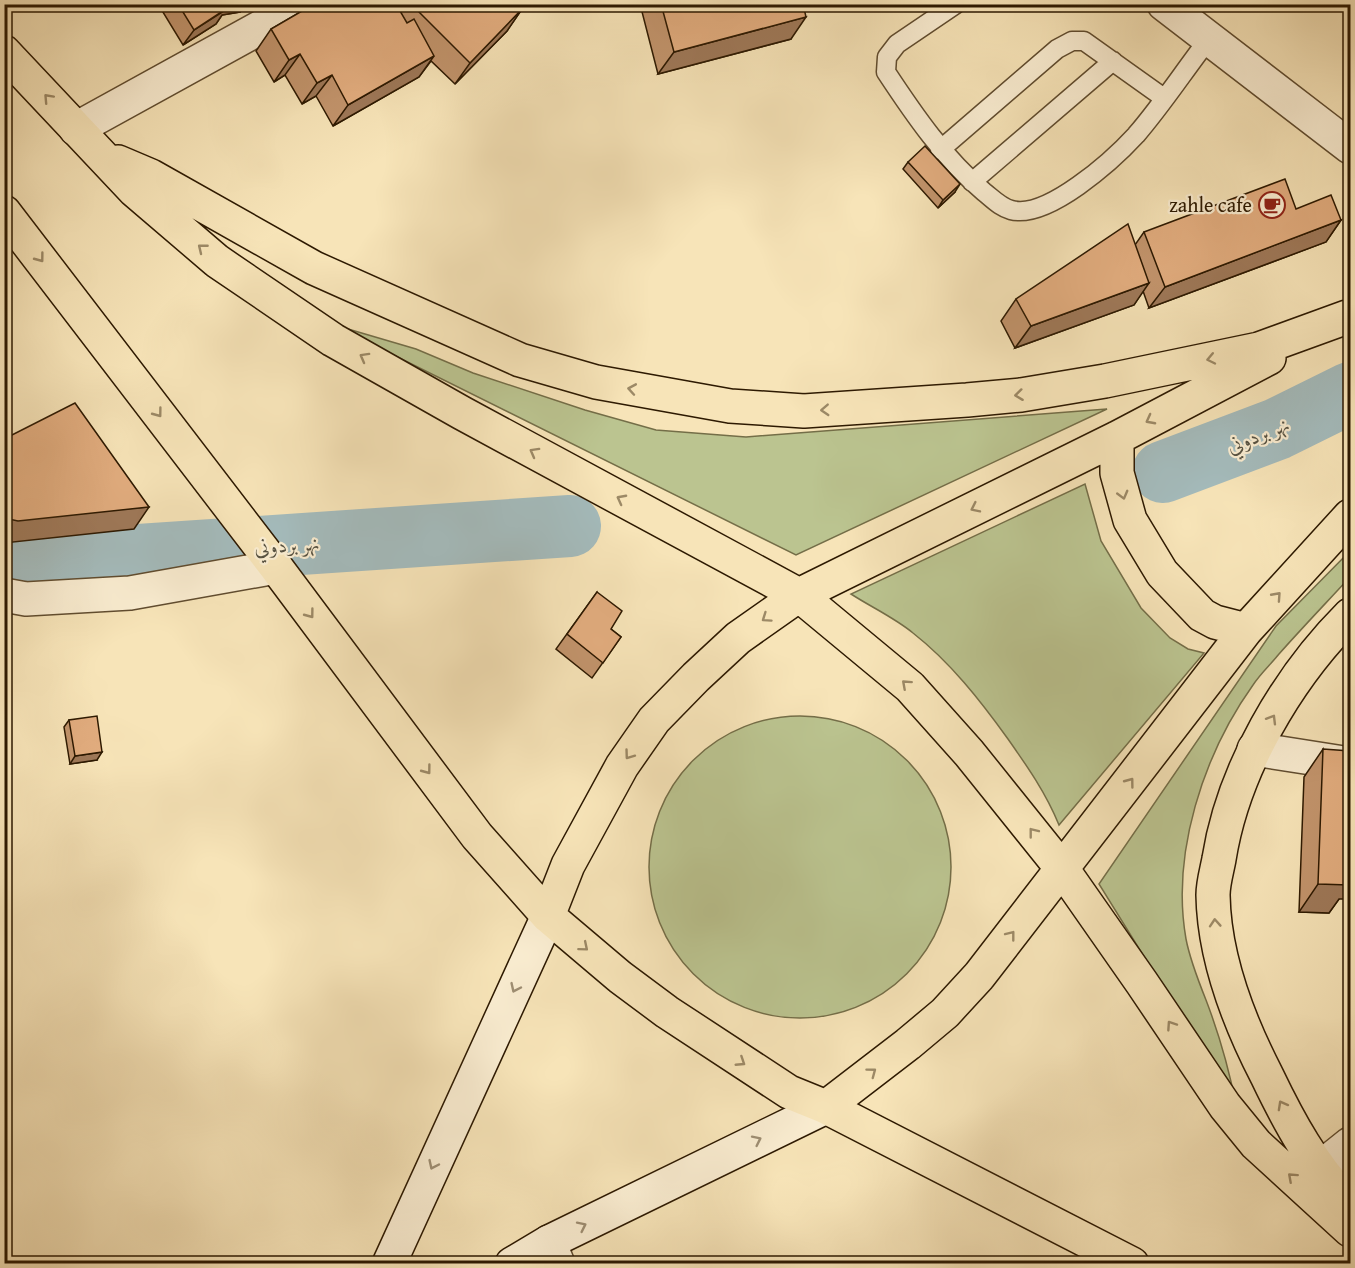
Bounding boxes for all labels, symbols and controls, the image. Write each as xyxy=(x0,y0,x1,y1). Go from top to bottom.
one-way arrow xyxy=(44,94,55,105)
place label: zahle cafe xyxy=(1169,190,1252,219)
cafe icon: zahle cafe xyxy=(1257,190,1287,220)
one-way arrow xyxy=(198,245,209,256)
one-way arrow xyxy=(33,252,44,263)
one-way arrow xyxy=(1206,352,1216,365)
one-way arrow xyxy=(360,353,370,365)
one-way arrow xyxy=(627,383,636,395)
one-way arrow xyxy=(1015,388,1024,400)
one-way arrow xyxy=(820,403,829,416)
one-way arrow xyxy=(151,407,162,418)
water label: نهر بردوني xyxy=(1222,408,1295,463)
one-way arrow xyxy=(1145,413,1156,424)
one-way arrow xyxy=(530,448,540,459)
one-way arrow xyxy=(1115,490,1128,500)
one-way arrow xyxy=(617,495,628,506)
one-way arrow xyxy=(971,500,982,512)
water label: نهر بردوني xyxy=(253,527,321,564)
one-way arrow xyxy=(1270,592,1281,603)
one-way arrow xyxy=(303,607,314,618)
one-way arrow xyxy=(762,611,773,622)
one-way arrow xyxy=(903,680,913,691)
one-way arrow xyxy=(1265,715,1277,725)
one-way arrow xyxy=(625,749,636,760)
one-way arrow xyxy=(420,764,431,775)
one-way arrow xyxy=(1123,777,1134,788)
one-way arrow xyxy=(1029,828,1040,839)
one-way arrow xyxy=(1209,918,1222,927)
one-way arrow xyxy=(1003,931,1014,942)
one-way arrow xyxy=(577,939,588,950)
one-way arrow xyxy=(510,982,522,993)
one-way arrow xyxy=(1167,1021,1178,1032)
one-way arrow xyxy=(735,1054,746,1065)
one-way arrow xyxy=(866,1068,877,1079)
one-way arrow xyxy=(1278,1101,1289,1111)
one-way arrow xyxy=(751,1136,762,1147)
one-way arrow xyxy=(429,1159,441,1170)
one-way arrow xyxy=(1288,1173,1298,1184)
one-way arrow xyxy=(576,1222,587,1233)

